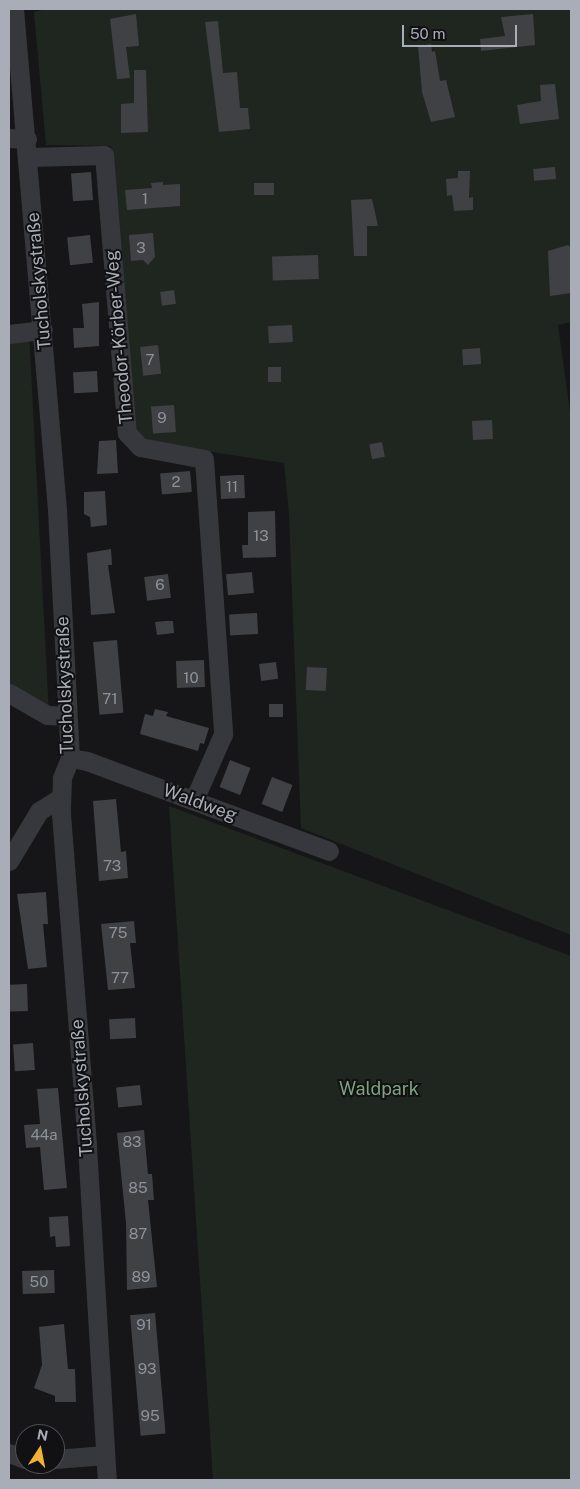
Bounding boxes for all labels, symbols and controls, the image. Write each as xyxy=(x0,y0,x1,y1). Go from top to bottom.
scale bar xyxy=(405,15,520,47)
text: 50 m xyxy=(410,25,445,42)
house number: 1 xyxy=(142,190,148,208)
street label: Tucholskystraße xyxy=(22,211,56,351)
house number: 3 xyxy=(136,239,146,257)
street label: Theodor-Körber-Weg xyxy=(101,249,137,425)
house number: 7 xyxy=(145,351,155,369)
house number: 9 xyxy=(157,409,167,427)
house number: 2 xyxy=(172,473,180,491)
house number: 11 xyxy=(226,478,238,496)
house number: 13 xyxy=(253,527,269,545)
house number: 6 xyxy=(155,576,165,594)
street label: Tucholskystraße xyxy=(52,616,78,754)
house number: 10 xyxy=(183,669,199,687)
house number: 71 xyxy=(102,690,118,708)
street label: Waldweg xyxy=(160,780,240,826)
house number: 73 xyxy=(103,857,121,875)
house number: 75 xyxy=(109,924,127,942)
house number: 77 xyxy=(111,969,129,987)
street label: Tucholskystraße xyxy=(66,1019,98,1157)
park label: Waldpark xyxy=(339,1078,419,1100)
house number: 44a xyxy=(30,1126,58,1144)
house number: 83 xyxy=(122,1133,142,1151)
house number: 85 xyxy=(128,1179,148,1197)
house number: 87 xyxy=(129,1225,147,1243)
house number: 89 xyxy=(132,1268,150,1286)
house number: 50 xyxy=(30,1273,48,1291)
house number: 91 xyxy=(136,1316,152,1334)
house number: 93 xyxy=(138,1360,156,1378)
house number: 95 xyxy=(141,1407,159,1425)
north arrow xyxy=(15,1424,65,1474)
text: N xyxy=(36,1426,50,1444)

